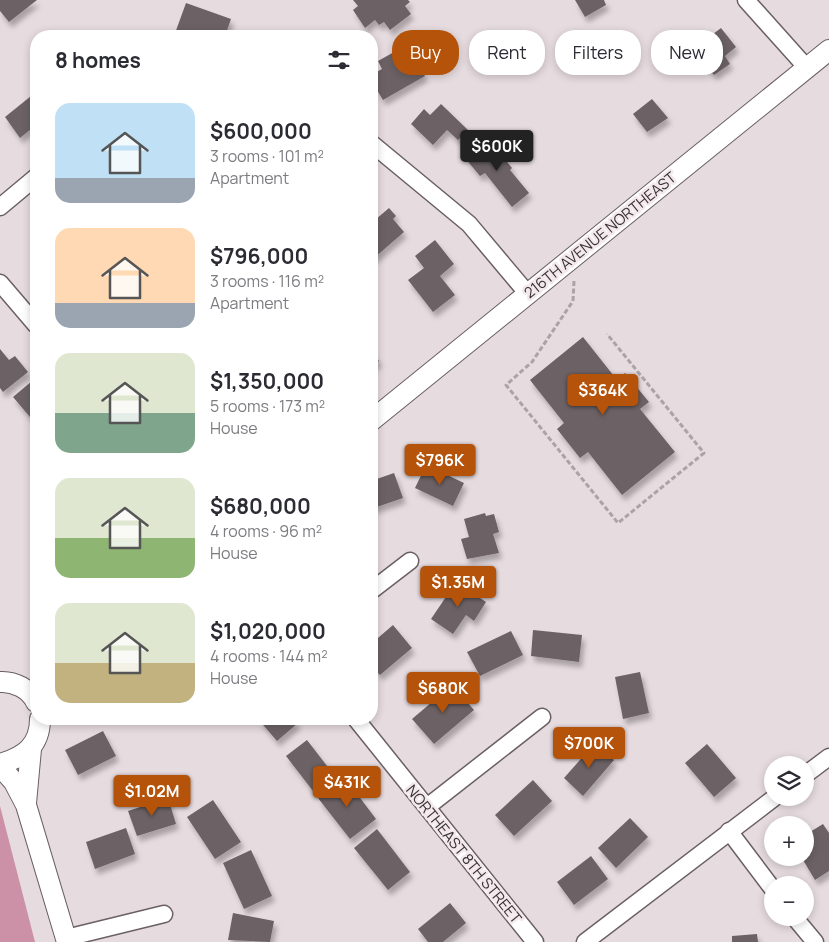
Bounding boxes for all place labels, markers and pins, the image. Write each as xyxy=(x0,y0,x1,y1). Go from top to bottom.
pin: $600K xyxy=(462,130,532,172)
pin: $364K xyxy=(568,374,638,416)
pin: $796K xyxy=(405,444,475,486)
pin: $1.35M xyxy=(417,566,499,608)
pin: $680K xyxy=(408,672,478,714)
pin: $700K xyxy=(554,726,624,769)
pin: $431K xyxy=(312,766,382,808)
pin: $1.02M xyxy=(111,774,193,817)

